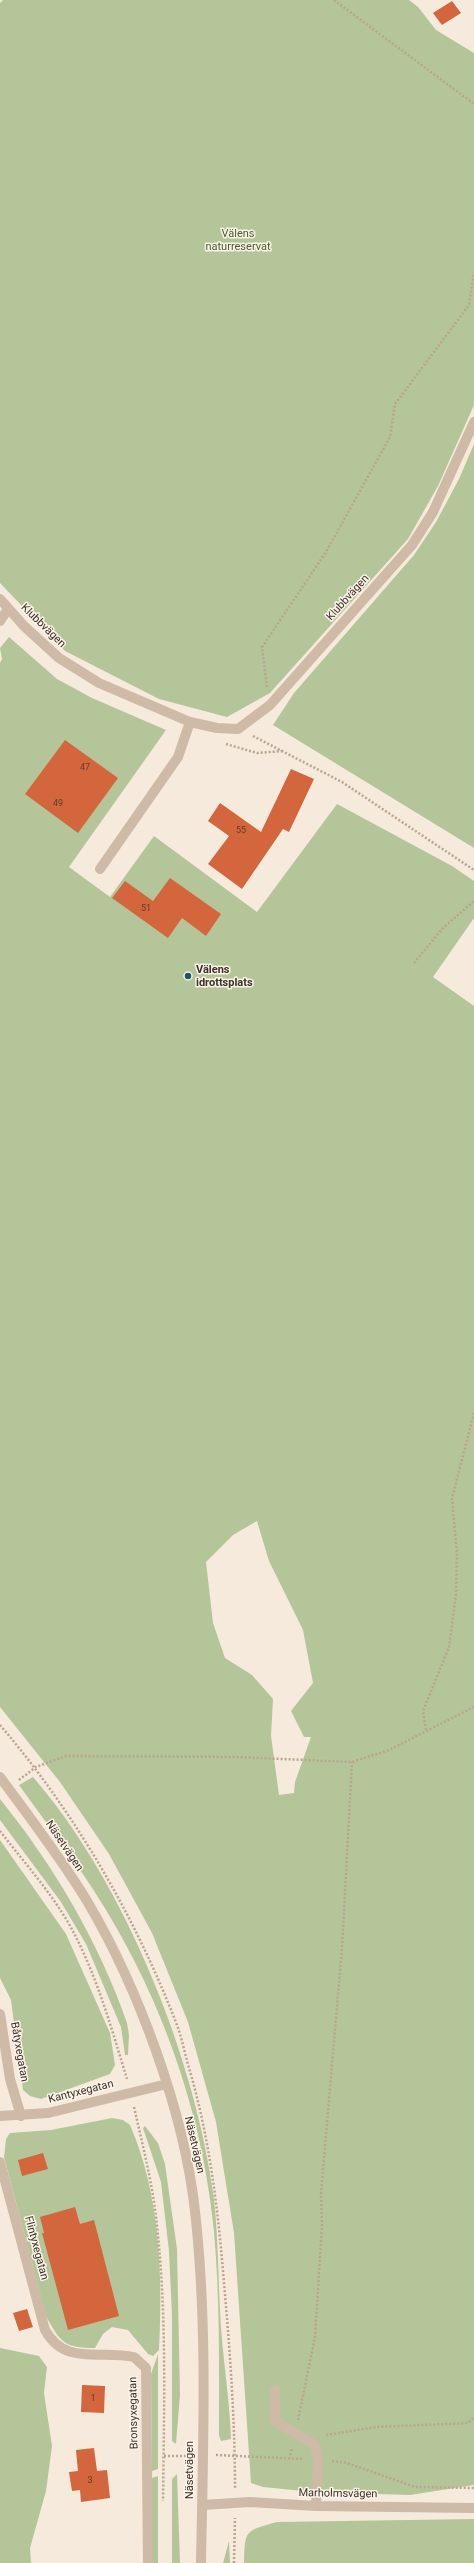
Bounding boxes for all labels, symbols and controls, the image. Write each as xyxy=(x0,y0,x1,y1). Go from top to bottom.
park label: Välens naturreservat xyxy=(205,227,271,253)
street label: Klubbvägen xyxy=(324,572,372,624)
street label: Klubbvägen xyxy=(18,601,68,651)
house number: 47 xyxy=(80,763,90,773)
house number: 49 xyxy=(53,799,63,809)
house number: 55 xyxy=(236,826,246,836)
house number: 51 xyxy=(141,904,151,914)
place label: Välens idrottsplats xyxy=(196,963,253,989)
marker: Välens idrottsplats xyxy=(183,971,193,981)
street label: Näsetvägen xyxy=(42,1818,86,1874)
street label: Båtyxegatan xyxy=(7,2021,31,2083)
street label: Kantyxegatan xyxy=(47,2078,115,2106)
street label: Näsetvägen xyxy=(181,2115,207,2175)
street label: Flintyxegatan xyxy=(21,2215,51,2281)
street label: Bronsyxegatan xyxy=(127,2377,141,2449)
house number: 1 xyxy=(90,2394,96,2404)
street label: Näsetvägen xyxy=(183,2441,197,2499)
house number: 3 xyxy=(87,2476,93,2486)
street label: Marholmsvägen xyxy=(298,2487,378,2501)

